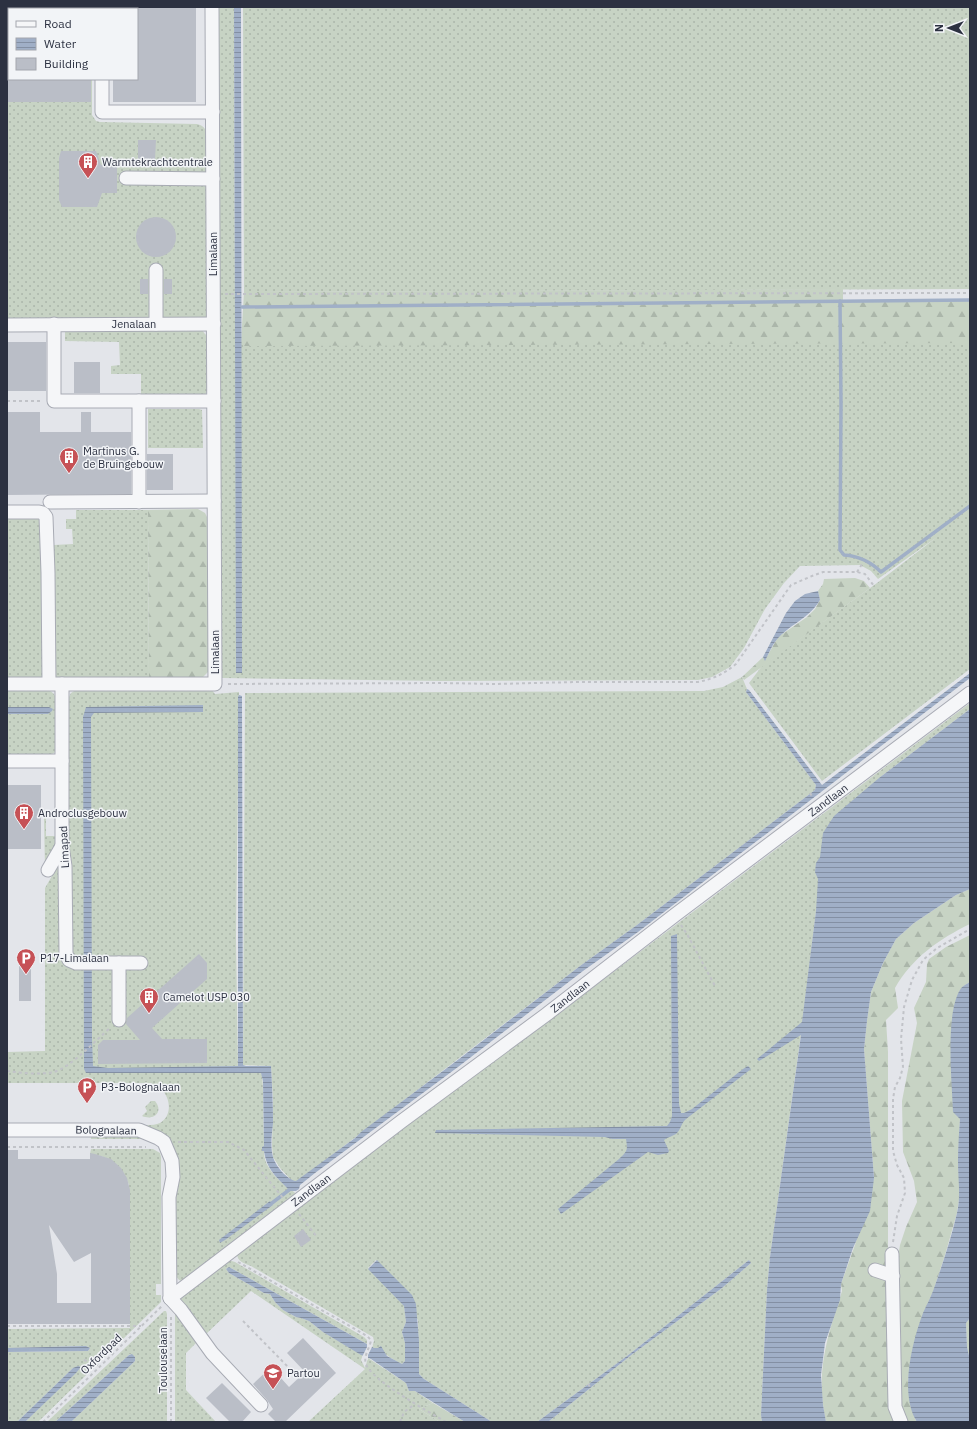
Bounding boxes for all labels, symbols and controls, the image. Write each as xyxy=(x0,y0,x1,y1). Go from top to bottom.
legend xyxy=(8,8,138,80)
north arrow xyxy=(929,8,969,48)
text: Road xyxy=(44,16,72,31)
text: N xyxy=(932,24,946,32)
text: Water xyxy=(44,36,77,51)
text: Building xyxy=(44,56,89,71)
building icon: Warmtekrachtcentrale xyxy=(77,151,99,179)
place label: Warmtekrachtcentrale xyxy=(102,155,213,169)
street label: Limalaan xyxy=(206,232,220,276)
street label: Jenalaan xyxy=(112,317,156,331)
place label: Martinus G. de Bruingebouw xyxy=(83,444,164,471)
building icon: Martinus G. de Bruingebouw xyxy=(58,446,80,474)
street label: Limalaan xyxy=(208,630,222,674)
street label: Zandlaan xyxy=(805,781,851,819)
building icon: Androclusgebouw xyxy=(13,802,35,830)
place label: Androclusgebouw xyxy=(38,806,127,820)
street label: Limapad xyxy=(56,825,72,869)
parking icon: P17-Limalaan xyxy=(15,947,37,975)
place label: P17-Limalaan xyxy=(40,951,109,965)
street label: Zandlaan xyxy=(548,976,592,1016)
building icon: Camelot USP 030 xyxy=(138,986,160,1014)
place label: Camelot USP 030 xyxy=(163,990,250,1004)
parking icon: P3-Bolognalaan xyxy=(76,1076,98,1104)
place label: P3-Bolognalaan xyxy=(101,1080,180,1094)
street label: Bolognalaan xyxy=(75,1122,137,1138)
street label: Zandlaan xyxy=(288,1171,334,1209)
street label: Toulouselaan xyxy=(156,1327,170,1393)
street label: Oxfordpad xyxy=(77,1331,125,1377)
school or university icon: Partou xyxy=(262,1362,284,1390)
place label: Partou xyxy=(287,1366,320,1380)

